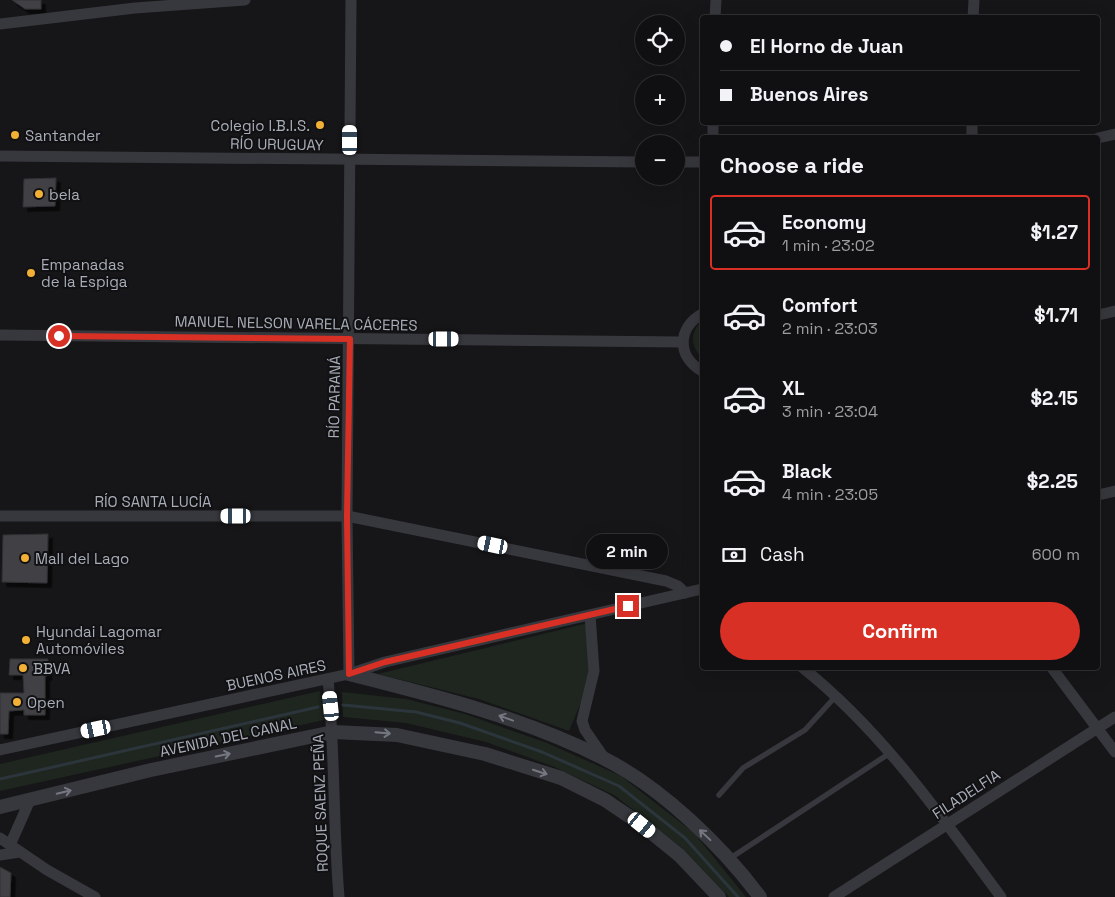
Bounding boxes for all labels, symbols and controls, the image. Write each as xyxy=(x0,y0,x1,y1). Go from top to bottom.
map controls xyxy=(635,15,685,185)
button: locate xyxy=(635,15,685,65)
text: El Horno de Juan xyxy=(750,34,903,59)
button: + xyxy=(635,75,685,125)
text: Buenos Aires xyxy=(750,82,868,107)
place label: Colegio I.B.I.S. xyxy=(211,116,310,135)
marker: Colegio I.B.I.S. xyxy=(314,119,326,131)
car xyxy=(342,125,357,155)
place label: Santander xyxy=(25,126,101,145)
marker: Santander xyxy=(9,129,21,141)
street label: RÍO URUGUAY xyxy=(230,134,324,154)
button: − xyxy=(635,135,685,185)
text: Choose a ride xyxy=(720,151,864,179)
place label: bela xyxy=(49,185,80,204)
marker: bela xyxy=(33,188,45,200)
icon: car xyxy=(722,210,767,255)
text: Economy xyxy=(782,210,866,235)
text: $1.27 xyxy=(1031,220,1078,245)
text: 1 min · 23:02 xyxy=(782,235,875,256)
place label: Empanadas de la Espiga xyxy=(41,255,128,291)
marker: Empanadas de la Espiga xyxy=(25,267,37,279)
icon: car xyxy=(722,293,767,338)
text: Comfort xyxy=(782,293,858,318)
text: $1.71 xyxy=(1034,303,1078,328)
street label: MANUEL NELSON VARELA CÁCERES xyxy=(174,311,418,335)
text: 2 min · 23:03 xyxy=(782,318,878,339)
route start xyxy=(48,325,70,347)
car xyxy=(429,332,459,347)
street label: RÍO PARANÁ xyxy=(324,355,344,439)
icon: car xyxy=(722,376,767,421)
text: XL xyxy=(782,376,805,401)
text: $2.15 xyxy=(1031,386,1078,411)
text: 3 min · 23:04 xyxy=(782,401,878,422)
icon: car xyxy=(722,459,767,504)
text: Black xyxy=(782,459,832,484)
text: $2.25 xyxy=(1027,469,1078,494)
text: 4 min · 23:05 xyxy=(782,484,878,505)
street label: RÍO SANTA LUCÍA xyxy=(94,492,212,511)
car xyxy=(221,509,251,524)
callout: 2 min xyxy=(587,534,669,568)
car xyxy=(476,535,509,555)
text: 2 min xyxy=(606,541,648,562)
icon: cash xyxy=(720,541,748,569)
text: Cash xyxy=(760,542,805,567)
text: 600 m xyxy=(1032,544,1080,565)
place label: Mall del Lago xyxy=(35,549,129,568)
marker: Mall del Lago xyxy=(19,552,31,564)
route end xyxy=(617,595,639,617)
button: Confirm xyxy=(720,602,1080,660)
place label: Hyundai Lagomar Automóviles xyxy=(36,622,162,658)
marker: Hyundai Lagomar Automóviles xyxy=(20,634,32,646)
street label: BUENOS AIRES xyxy=(224,655,328,695)
place label: BBVA xyxy=(33,659,71,678)
marker: BBVA xyxy=(17,662,29,674)
car xyxy=(321,690,340,722)
place label: Open xyxy=(27,693,65,712)
marker: Open xyxy=(11,696,23,708)
street label: AVENIDA DEL CANAL xyxy=(158,713,298,761)
one-way arrow xyxy=(499,713,514,722)
car xyxy=(79,719,112,739)
one-way arrow xyxy=(375,729,391,738)
street label: ROQUE SAENZ PEÑA xyxy=(308,733,332,872)
one-way arrow xyxy=(214,750,230,759)
street label: FILADELFIA xyxy=(928,765,1004,823)
one-way arrow xyxy=(532,767,548,777)
one-way arrow xyxy=(56,786,72,796)
car xyxy=(625,810,658,840)
one-way arrow xyxy=(698,829,711,841)

